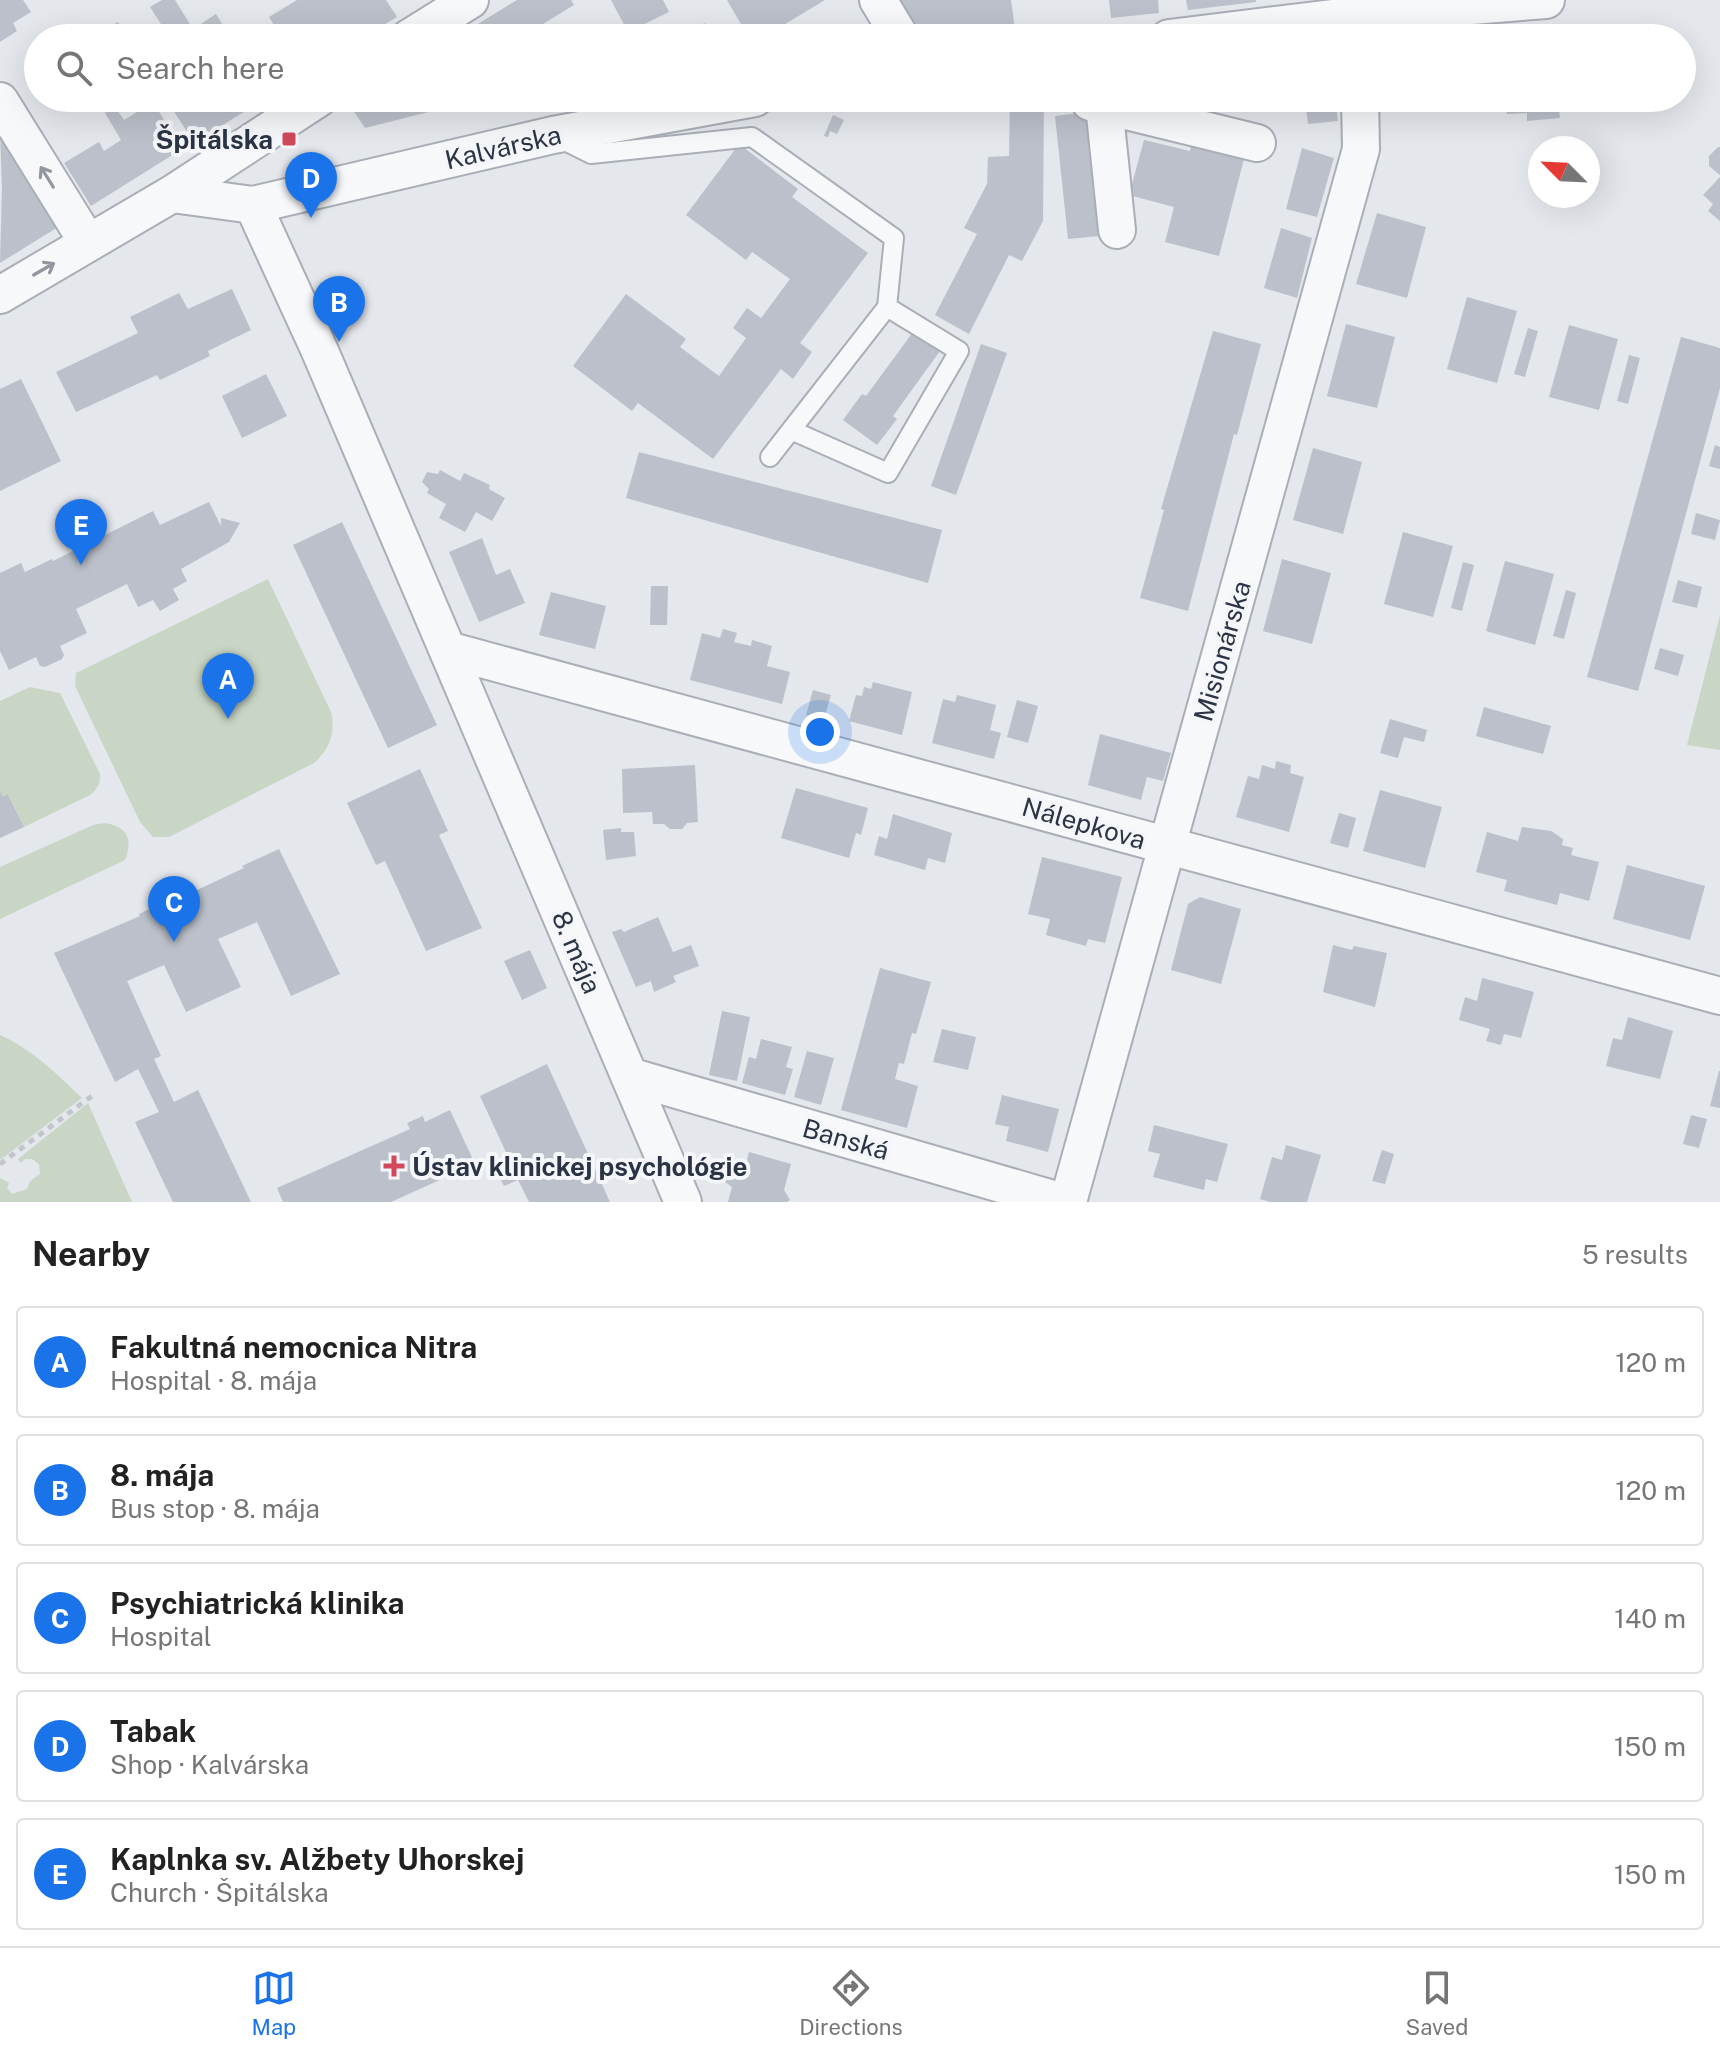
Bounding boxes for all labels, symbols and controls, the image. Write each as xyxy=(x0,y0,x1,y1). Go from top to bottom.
search box xyxy=(24,24,1696,112)
icon: search xyxy=(52,46,96,90)
text: Search here xyxy=(116,50,284,86)
street label: Kalvárska xyxy=(442,119,564,175)
place label: Špitálska xyxy=(155,124,273,155)
marker: Špitálska xyxy=(280,130,298,148)
north arrow xyxy=(1528,136,1600,208)
pin: D xyxy=(285,152,337,218)
one-way arrow xyxy=(39,166,55,189)
one-way arrow xyxy=(32,261,55,277)
pin: B xyxy=(313,276,365,342)
pin: E xyxy=(55,499,107,565)
street label: Misionárska xyxy=(1187,577,1257,725)
pin: A xyxy=(202,653,254,719)
your location xyxy=(800,712,840,752)
street label: Nálepkova xyxy=(1019,791,1149,855)
pin: C xyxy=(148,876,200,942)
street label: 8. mája xyxy=(546,906,608,998)
street label: Banská xyxy=(799,1112,893,1166)
place label: Ústav klinickej psychológie xyxy=(412,1151,747,1182)
marker: Ústav klinickej psychológie xyxy=(383,1155,405,1177)
text: Nearby xyxy=(32,1234,150,1274)
text: 5 results xyxy=(1582,1239,1688,1270)
text: Fakultná nemocnica Nitra xyxy=(110,1329,477,1365)
text: A xyxy=(51,1347,69,1378)
text: 120 m xyxy=(1615,1347,1686,1378)
text: Hospital · 8. mája xyxy=(110,1365,317,1396)
text: 8. mája xyxy=(110,1457,214,1493)
text: B xyxy=(51,1475,69,1506)
text: 120 m xyxy=(1615,1475,1686,1506)
text: Bus stop · 8. mája xyxy=(110,1493,320,1524)
text: Psychiatrická klinika xyxy=(110,1585,405,1621)
text: C xyxy=(51,1603,69,1634)
text: 140 m xyxy=(1614,1603,1686,1634)
text: Hospital xyxy=(110,1621,212,1652)
text: Tabak xyxy=(110,1713,196,1749)
text: D xyxy=(51,1731,69,1762)
text: 150 m xyxy=(1614,1731,1686,1762)
text: Shop · Kalvárska xyxy=(110,1749,309,1780)
text: Kaplnka sv. Alžbety Uhorskej xyxy=(110,1841,524,1877)
text: E xyxy=(52,1859,68,1890)
text: 150 m xyxy=(1614,1859,1686,1890)
text: Church · Špitálska xyxy=(110,1877,329,1908)
tab: Map xyxy=(252,1966,296,2040)
tab: Directions xyxy=(799,1966,903,2040)
tab: Saved xyxy=(1406,1966,1468,2040)

